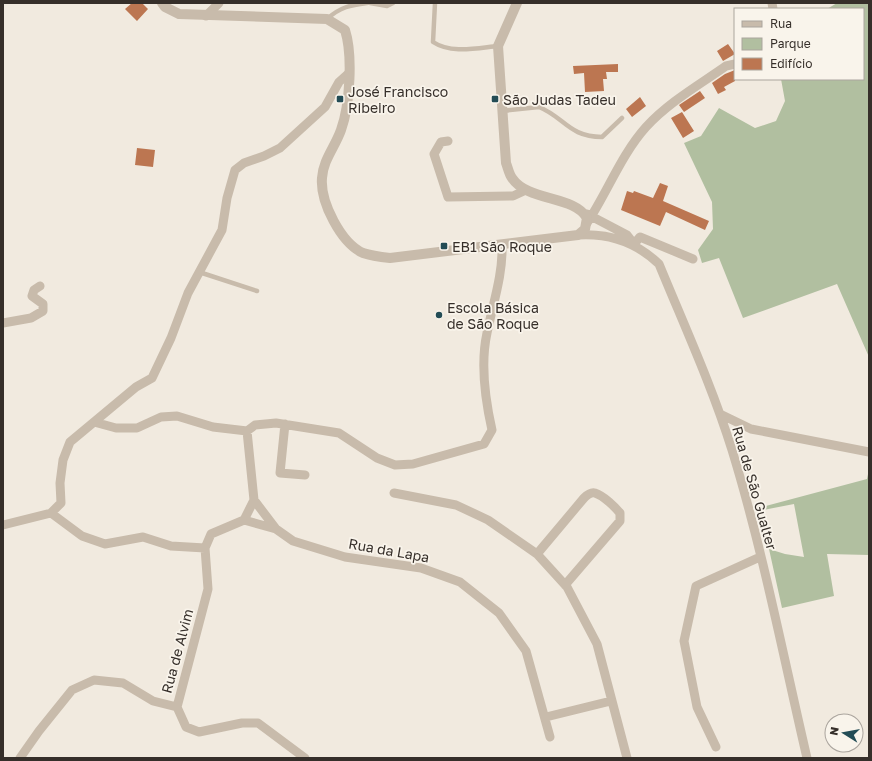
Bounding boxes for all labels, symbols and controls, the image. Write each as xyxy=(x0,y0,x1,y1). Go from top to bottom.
legend xyxy=(734,8,864,80)
text: Rua xyxy=(770,16,792,31)
text: Parque xyxy=(770,36,811,51)
text: Edifício xyxy=(770,56,812,71)
place label: José Francisco Ribeiro xyxy=(348,83,448,116)
place label: São Judas Tadeu xyxy=(503,91,616,108)
marker: José Francisco Ribeiro xyxy=(335,94,345,104)
marker: São Judas Tadeu xyxy=(490,94,500,104)
place label: EB1 São Roque xyxy=(452,238,552,255)
marker: EB1 São Roque xyxy=(439,241,449,251)
place label: Escola Básica de São Roque xyxy=(447,299,539,332)
marker: Escola Básica de São Roque xyxy=(434,310,444,320)
street label: Rua de São Gualter xyxy=(729,424,781,552)
street label: Rua da Lapa xyxy=(347,535,431,565)
street label: Rua de Alvim xyxy=(158,607,196,695)
north arrow xyxy=(824,713,864,753)
text: N xyxy=(827,726,841,736)

